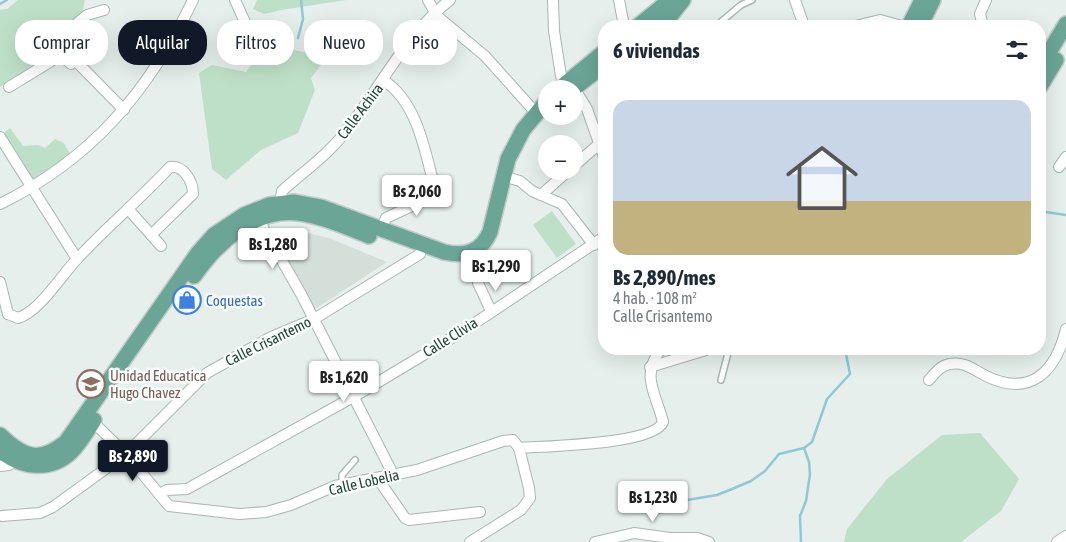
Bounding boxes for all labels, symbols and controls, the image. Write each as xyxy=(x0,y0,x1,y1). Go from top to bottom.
chip: Comprar xyxy=(15,20,108,65)
chip: Alquilar xyxy=(118,20,207,65)
chip: Filtros xyxy=(217,20,294,65)
chip: Nuevo xyxy=(304,20,383,65)
chip: Piso xyxy=(393,20,457,65)
icon: filters xyxy=(1003,36,1031,64)
text: 6 viviendas xyxy=(613,38,700,62)
street label: Calle Achira xyxy=(334,80,386,142)
map controls xyxy=(538,80,583,180)
button: + xyxy=(538,80,583,125)
icon: home xyxy=(777,133,867,223)
button: − xyxy=(538,135,583,180)
pin: Bs 2,060 xyxy=(365,174,469,217)
text: Bs 2,060 xyxy=(393,182,441,200)
pin: Bs 1,280 xyxy=(221,228,325,270)
text: Bs 1,280 xyxy=(249,235,297,253)
pin: Bs 1,290 xyxy=(444,250,548,292)
text: Bs 1,290 xyxy=(472,257,520,275)
text: Bs 2,890/mes xyxy=(613,265,716,289)
shop icon: Coquestas xyxy=(172,285,202,315)
text: 4 hab. · 108 m² xyxy=(613,289,697,307)
place label: Coquestas xyxy=(206,292,263,309)
text: Calle Crisantemo xyxy=(613,307,713,325)
street label: Calle Crisantemo xyxy=(222,313,314,369)
street label: Calle Clivia xyxy=(420,314,480,360)
pin: Bs 1,620 xyxy=(292,360,396,403)
place label: Unidad Educatica Hugo Chavez xyxy=(110,367,206,401)
text: Bs 1,620 xyxy=(320,368,368,386)
school or university icon: Unidad Educatica Hugo Chavez xyxy=(76,369,106,399)
pin: Bs 2,890 xyxy=(81,440,185,482)
text: Bs 2,890 xyxy=(109,447,157,465)
street label: Calle Lobelia xyxy=(327,466,401,498)
pin: Bs 1,230 xyxy=(601,480,705,523)
text: Bs 1,230 xyxy=(629,488,677,506)

